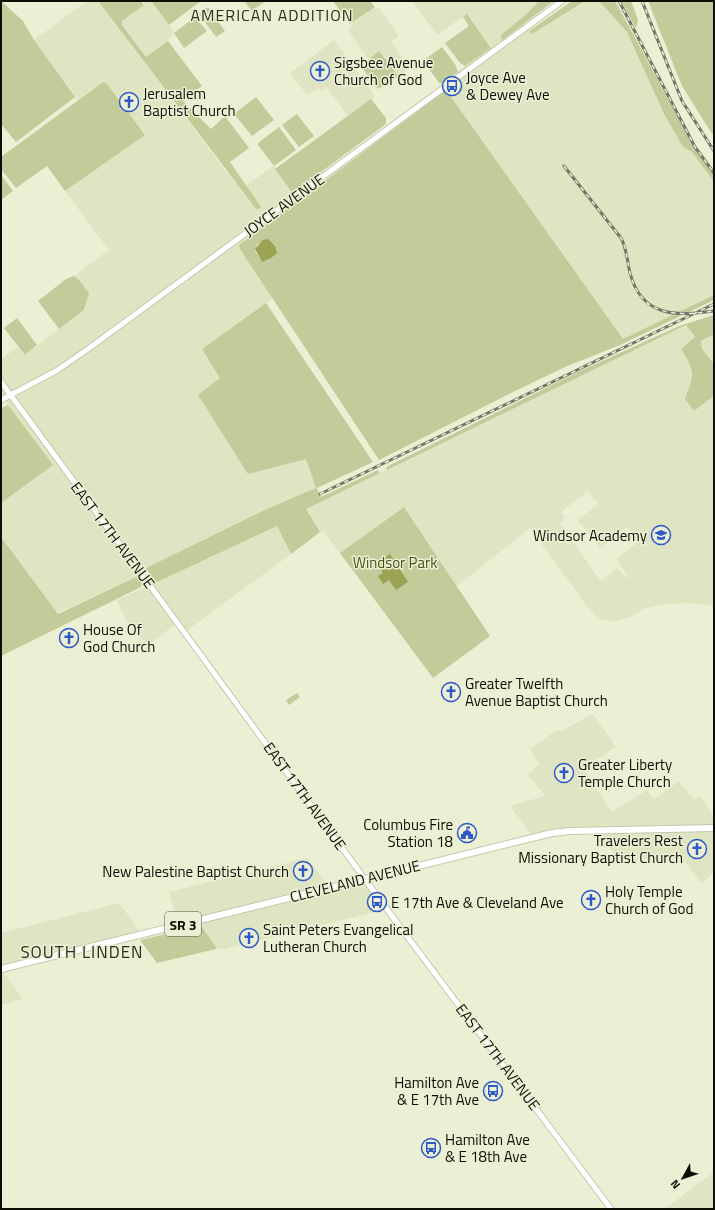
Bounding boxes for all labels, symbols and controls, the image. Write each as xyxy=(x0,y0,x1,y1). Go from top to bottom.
district label: AMERICAN ADDITION xyxy=(190,3,354,27)
place label: Sigsbee Avenue Church of God xyxy=(334,51,433,91)
church icon: Sigsbee Avenue Church of God xyxy=(309,60,331,82)
place label: Joyce Ave & Dewey Ave xyxy=(466,66,549,106)
bus stop icon: Joyce Ave & Dewey Ave xyxy=(441,75,463,97)
place label: Jerusalem Baptist Church xyxy=(143,82,236,122)
church icon: Jerusalem Baptist Church xyxy=(118,91,140,113)
street label: JOYCE AVENUE xyxy=(239,168,329,242)
street label: EAST 17TH AVENUE xyxy=(65,477,161,593)
place label: Windsor Academy xyxy=(533,524,647,547)
school or university icon: Windsor Academy xyxy=(650,524,672,546)
park label: Windsor Park xyxy=(353,551,437,574)
place label: House Of God Church xyxy=(83,618,155,658)
church icon: House Of God Church xyxy=(58,627,80,649)
place label: Greater Twelfth Avenue Baptist Church xyxy=(465,672,608,712)
church icon: Greater Twelfth Avenue Baptist Church xyxy=(440,681,462,703)
street label: EAST 17TH AVENUE xyxy=(258,737,352,855)
place label: Greater Liberty Temple Church xyxy=(578,753,672,793)
church icon: Greater Liberty Temple Church xyxy=(553,762,575,784)
place label: Columbus Fire Station 18 xyxy=(363,813,453,853)
public building icon: Columbus Fire Station 18 xyxy=(456,822,478,844)
place label: Travelers Rest Missionary Baptist Church xyxy=(518,829,684,869)
church icon: Travelers Rest Missionary Baptist Church xyxy=(686,838,708,860)
street label: CLEVELAND AVENUE xyxy=(287,854,423,908)
place label: New Palestine Baptist Church xyxy=(102,860,289,883)
church icon: New Palestine Baptist Church xyxy=(292,860,314,882)
place label: Holy Temple Church of God xyxy=(605,880,693,920)
church icon: Holy Temple Church of God xyxy=(580,889,602,911)
bus stop icon: E 17th Ave & Cleveland Ave xyxy=(366,891,388,913)
place label: E 17th Ave & Cleveland Ave xyxy=(391,891,564,914)
road number: SR 3 xyxy=(165,912,201,936)
place label: Saint Peters Evangelical Lutheran Church xyxy=(263,918,414,958)
church icon: Saint Peters Evangelical Lutheran Church xyxy=(238,927,260,949)
district label: SOUTH LINDEN xyxy=(20,939,144,965)
street label: EAST 17TH AVENUE xyxy=(450,999,546,1115)
place label: Hamilton Ave & E 17th Ave xyxy=(394,1071,479,1111)
bus stop icon: Hamilton Ave & E 17th Ave xyxy=(482,1080,504,1102)
place label: Hamilton Ave & E 18th Ave xyxy=(445,1128,530,1168)
bus stop icon: Hamilton Ave & E 18th Ave xyxy=(420,1137,442,1159)
north arrow xyxy=(663,1158,703,1198)
text: N xyxy=(667,1176,684,1192)

